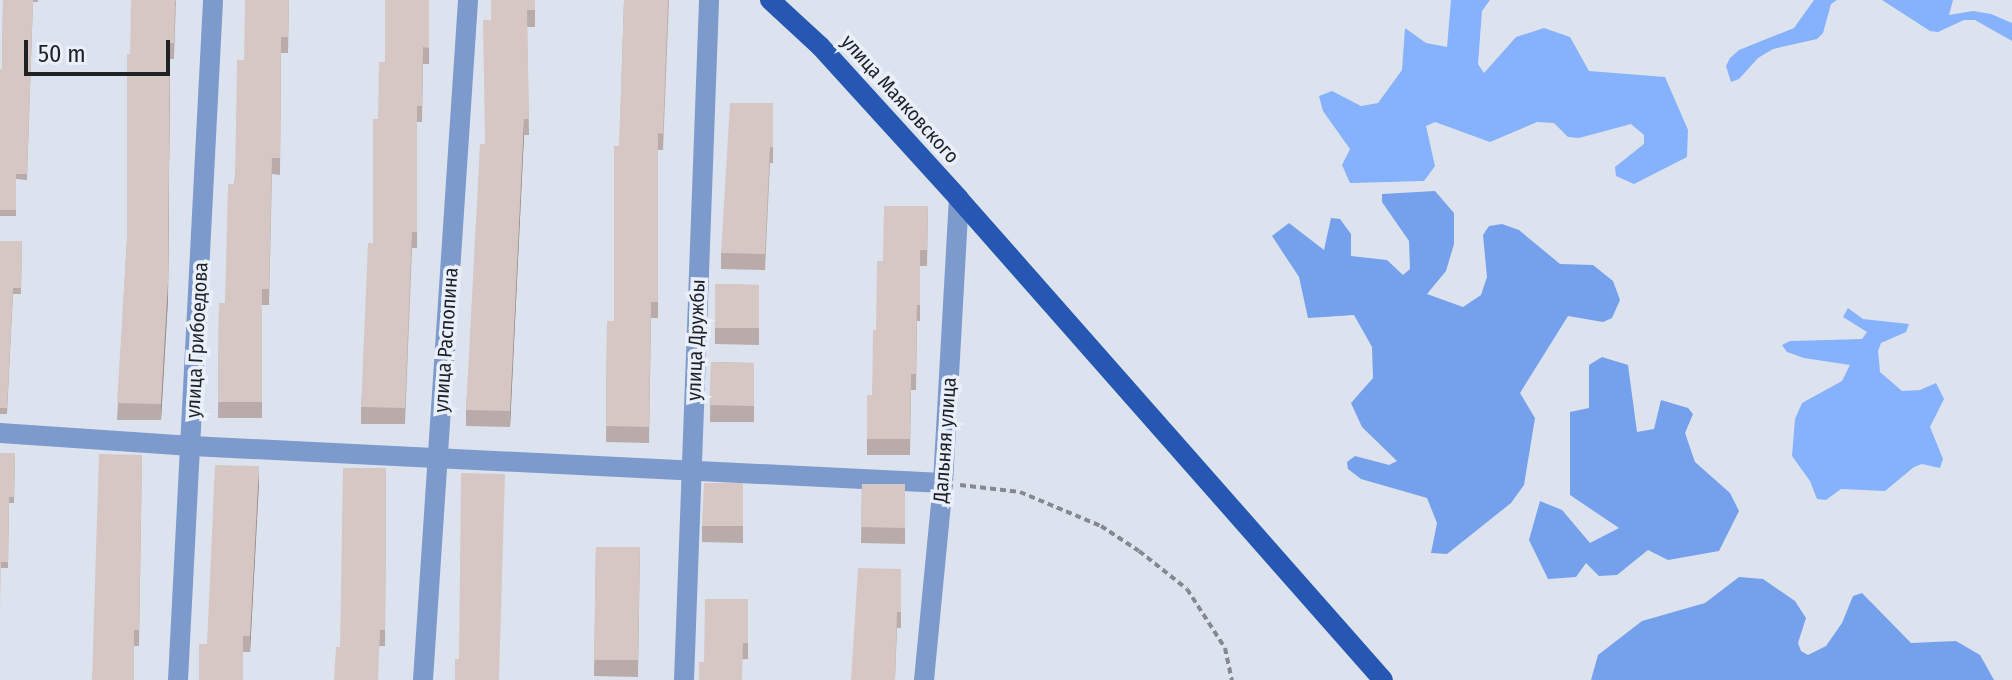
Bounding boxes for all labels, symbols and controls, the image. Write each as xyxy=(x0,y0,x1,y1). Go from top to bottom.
scale bar xyxy=(28,24,174,74)
street label: улица Маяковского xyxy=(836,30,964,168)
text: 50 m xyxy=(38,40,86,68)
street label: улица Грибоедова xyxy=(181,261,213,419)
street label: улица Распопина xyxy=(429,267,463,413)
street label: улица Дружбы xyxy=(682,279,710,401)
street label: Дальняя улица xyxy=(929,376,961,504)

